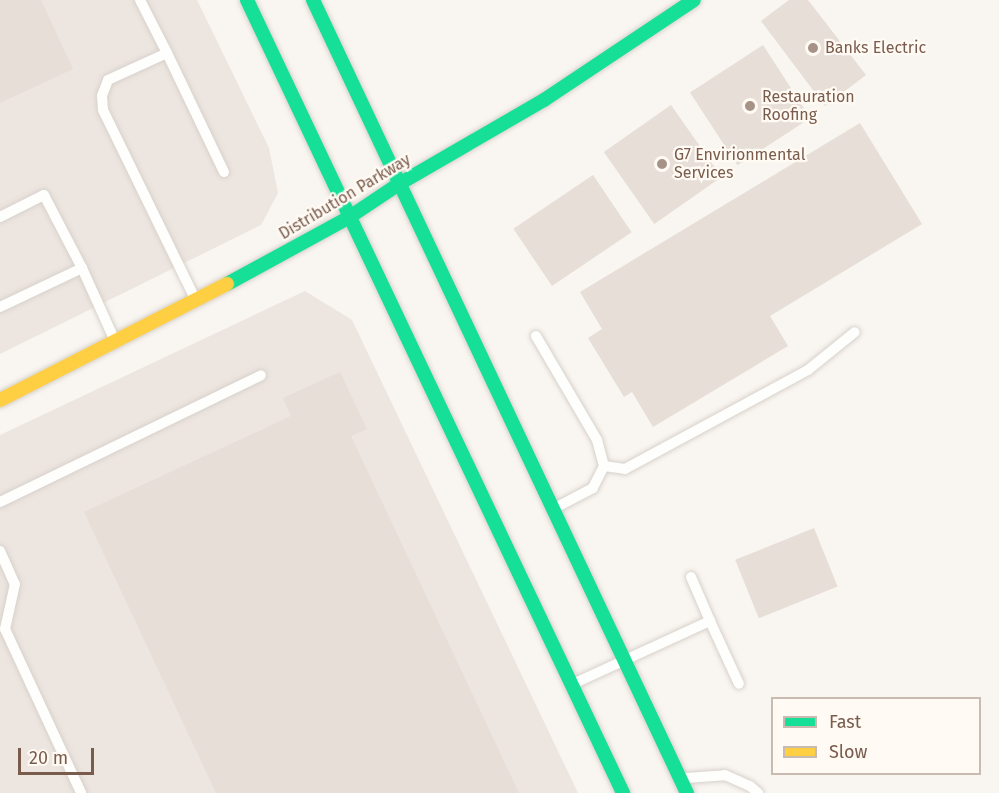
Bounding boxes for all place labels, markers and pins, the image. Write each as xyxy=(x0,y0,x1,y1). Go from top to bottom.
place label: Banks Electric xyxy=(825,38,926,58)
marker: Banks Electric xyxy=(806,41,820,55)
place label: Restauration Roofing xyxy=(762,87,855,125)
marker: Restauration Roofing xyxy=(743,99,757,113)
place label: G7 Envirionmental Services xyxy=(674,145,805,183)
marker: G7 Envirionmental Services xyxy=(655,157,669,171)

